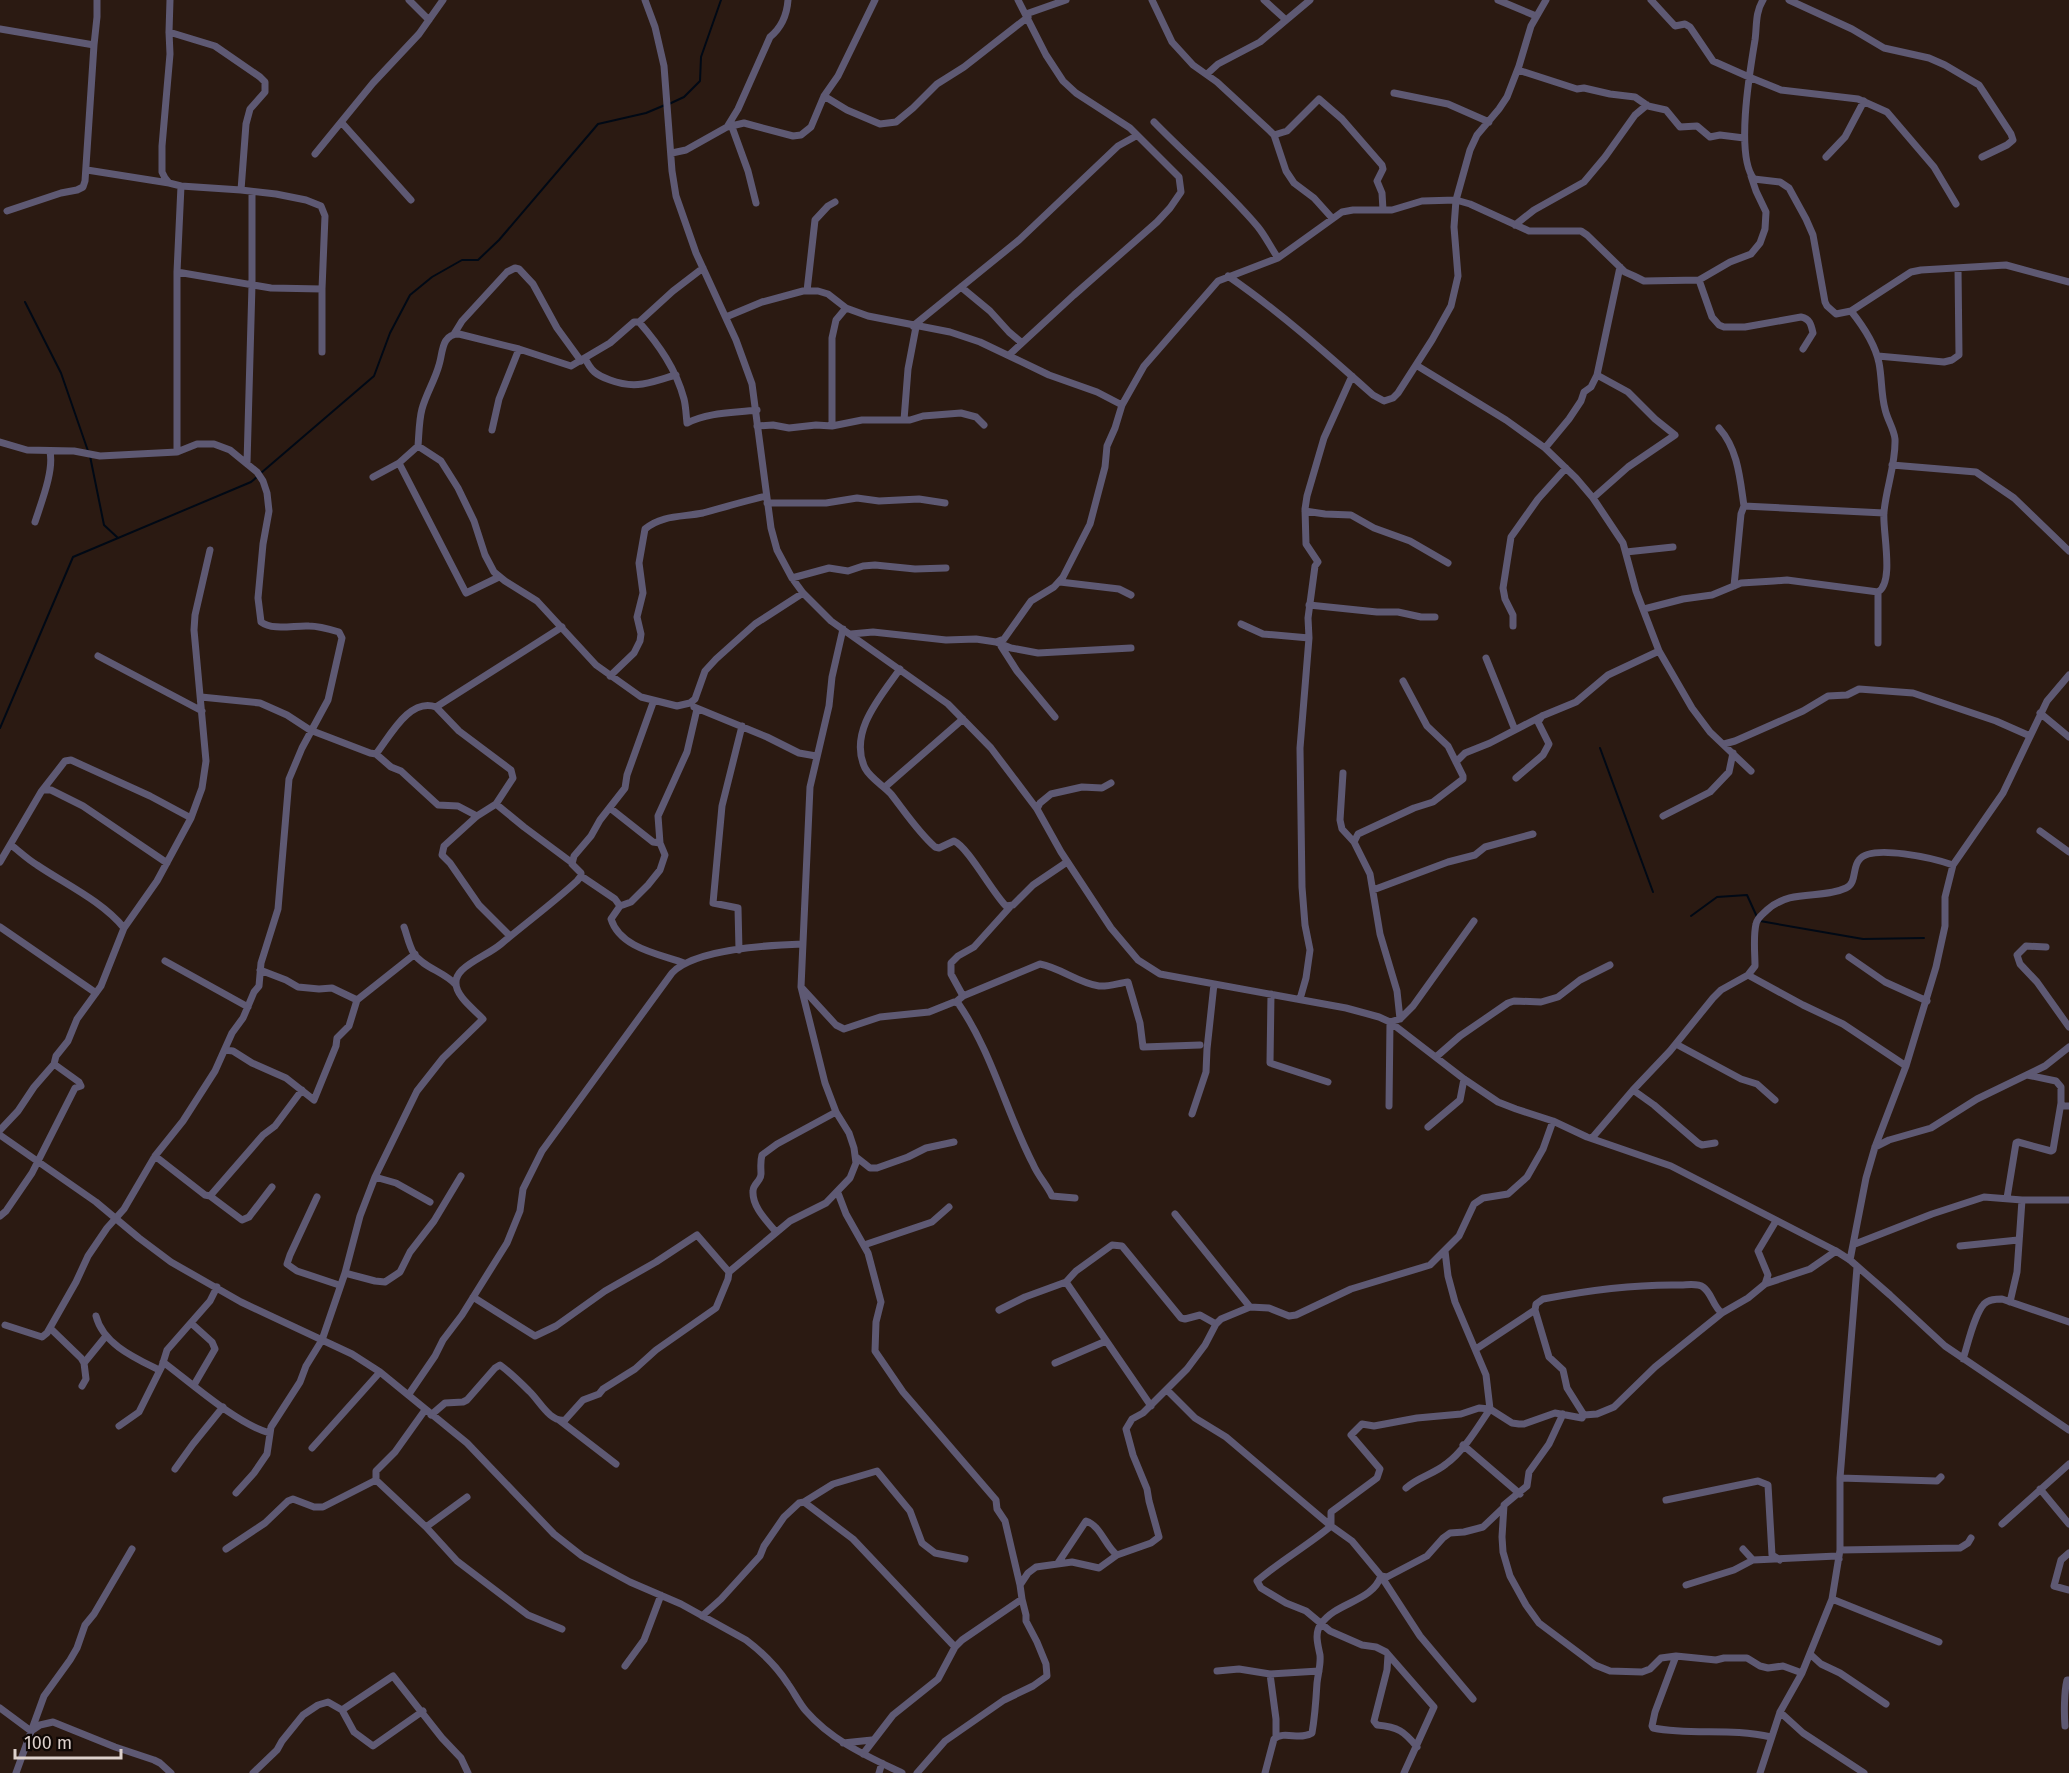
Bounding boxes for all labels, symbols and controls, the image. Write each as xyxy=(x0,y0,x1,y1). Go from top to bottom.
scale bar xyxy=(15,1722,122,1760)
text: 100 m xyxy=(24,1732,72,1754)

